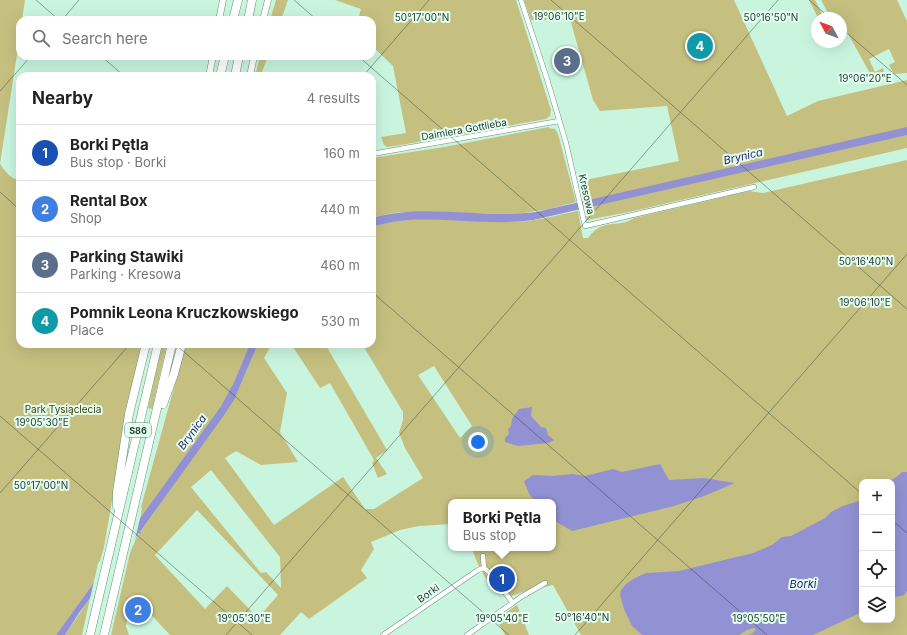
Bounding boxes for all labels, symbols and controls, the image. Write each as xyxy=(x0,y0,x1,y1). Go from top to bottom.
text: 19°06'10"E xyxy=(533,10,585,22)
text: 50°17'00"N xyxy=(395,11,449,23)
text: 50°16'50"N xyxy=(744,11,798,23)
north arrow xyxy=(811,12,847,48)
search box xyxy=(16,16,376,60)
icon: search xyxy=(30,27,52,49)
text: Search here xyxy=(62,29,148,48)
pin: 4 xyxy=(687,31,713,61)
pin: 3 xyxy=(554,46,580,76)
text: 19°06'20"E xyxy=(838,72,892,84)
text: Nearby xyxy=(32,88,93,108)
text: 4 results xyxy=(307,90,360,106)
street label: Daimlera Gottlieba xyxy=(420,116,508,142)
text: Borki Pętla xyxy=(70,135,149,154)
text: 1 xyxy=(42,145,48,161)
text: 160 m xyxy=(323,145,360,161)
water label: Brynica xyxy=(722,145,764,167)
text: Bus stop · Borki xyxy=(70,154,166,170)
street label: Kresowa xyxy=(577,173,597,215)
text: Rental Box xyxy=(70,191,147,210)
text: 2 xyxy=(41,201,49,217)
text: 440 m xyxy=(320,201,360,217)
text: Shop xyxy=(70,210,102,226)
text: Parking Stawiki xyxy=(70,247,183,266)
text: 50°16'40"N xyxy=(839,255,893,267)
text: 3 xyxy=(41,257,49,273)
text: 460 m xyxy=(320,257,360,273)
text: Parking · Kresowa xyxy=(70,266,181,282)
text: 19°06'10"E xyxy=(839,296,891,308)
text: Pomnik Leona Kruczkowskiego xyxy=(70,303,299,322)
text: 4 xyxy=(41,313,49,329)
text: 530 m xyxy=(321,313,360,329)
text: Place xyxy=(70,322,104,338)
park label: Park Tysiąclecia xyxy=(25,403,101,415)
water label: Brynica xyxy=(175,412,210,452)
text: 19°05'30"E xyxy=(15,416,69,428)
road number: S86 xyxy=(125,423,151,437)
your location xyxy=(468,432,488,452)
text: 50°17'00"N xyxy=(14,479,68,491)
map controls xyxy=(859,479,895,623)
button: + xyxy=(859,479,895,515)
popup xyxy=(448,499,556,551)
text: Borki Pętla xyxy=(463,508,541,527)
button: − xyxy=(859,515,895,551)
text: Bus stop xyxy=(463,527,516,543)
button: locate xyxy=(859,551,895,587)
pin: 1 xyxy=(489,564,515,594)
water label: Borki xyxy=(790,577,817,591)
street label: Borki xyxy=(415,581,441,605)
button: layers xyxy=(859,587,895,623)
pin: 2 xyxy=(125,595,151,625)
text: 50°16'40"N xyxy=(555,611,609,623)
text: 19°05'30"E xyxy=(217,612,271,624)
text: 19°05'40"E xyxy=(475,612,529,624)
text: 19°05'50"E xyxy=(732,612,786,624)

